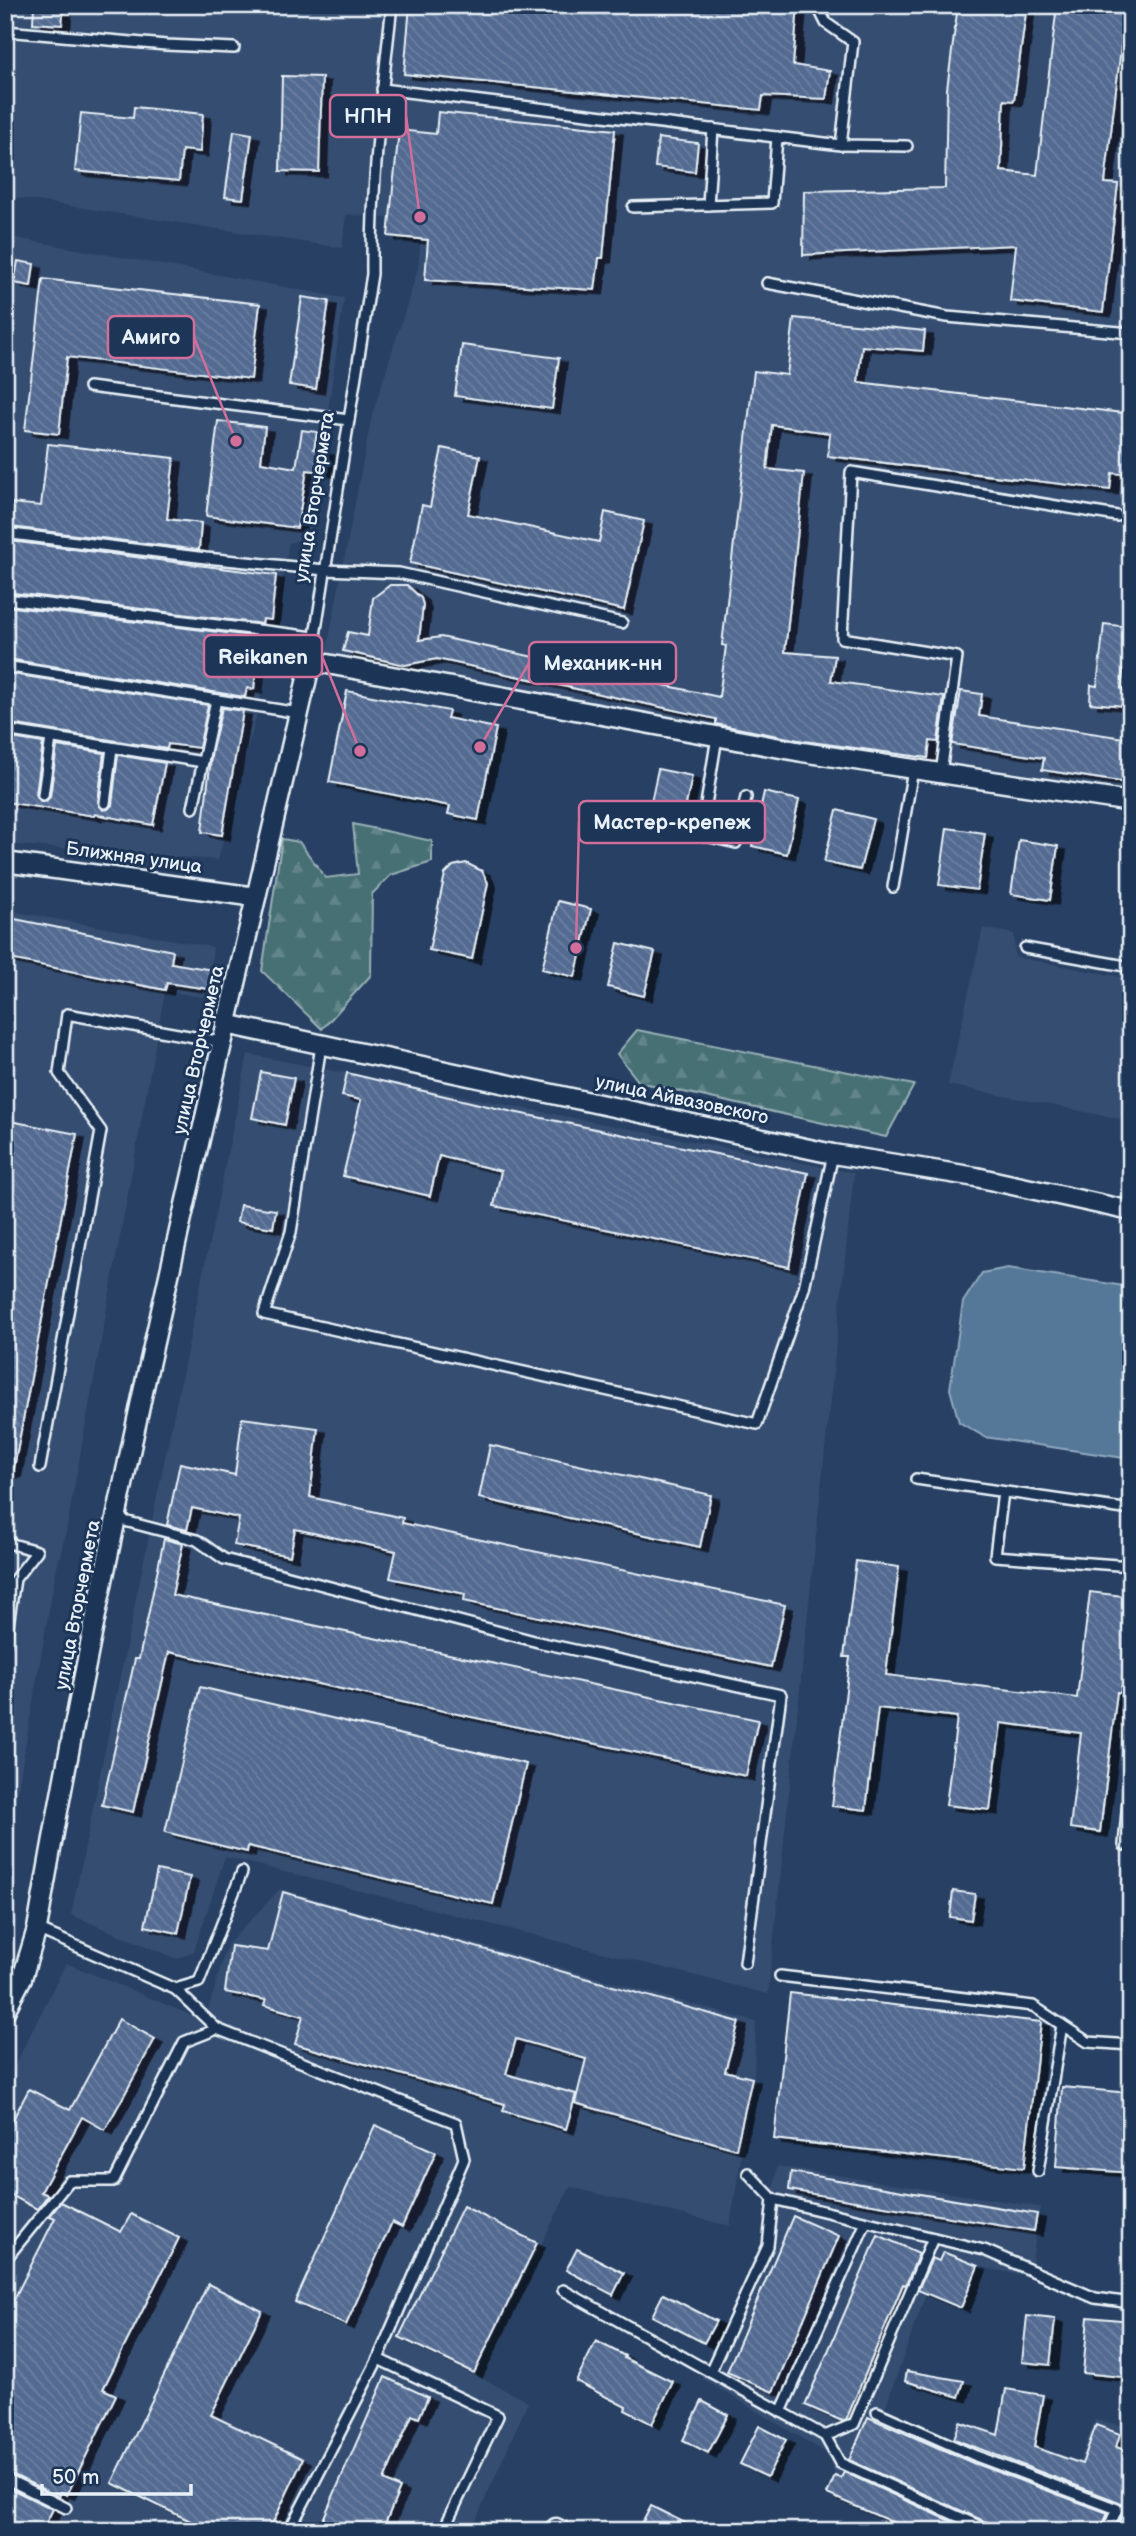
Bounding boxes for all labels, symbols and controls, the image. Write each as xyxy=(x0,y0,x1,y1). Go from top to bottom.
callout: НПН xyxy=(330,95,406,137)
text: НПН xyxy=(344,104,392,129)
callout: Амиго xyxy=(108,316,194,358)
text: Амиго xyxy=(121,325,180,350)
street label: улица Вторчермета xyxy=(290,410,340,584)
callout: Reikanen xyxy=(204,635,322,677)
callout: Механик-нн xyxy=(529,642,676,684)
text: Reikanen xyxy=(218,645,308,670)
text: Механик-нн xyxy=(544,651,662,676)
callout: Мастер-крепеж xyxy=(579,801,765,843)
text: Мастер-крепеж xyxy=(593,810,751,835)
street label: Ближняя улица xyxy=(64,837,204,879)
street label: улица Вторчермета xyxy=(168,963,230,1137)
street label: улица Айвазовского xyxy=(593,1070,771,1130)
street label: улица Вторчермета xyxy=(50,1518,106,1692)
scale bar xyxy=(42,2452,191,2496)
text: 50 m xyxy=(52,2465,99,2490)

